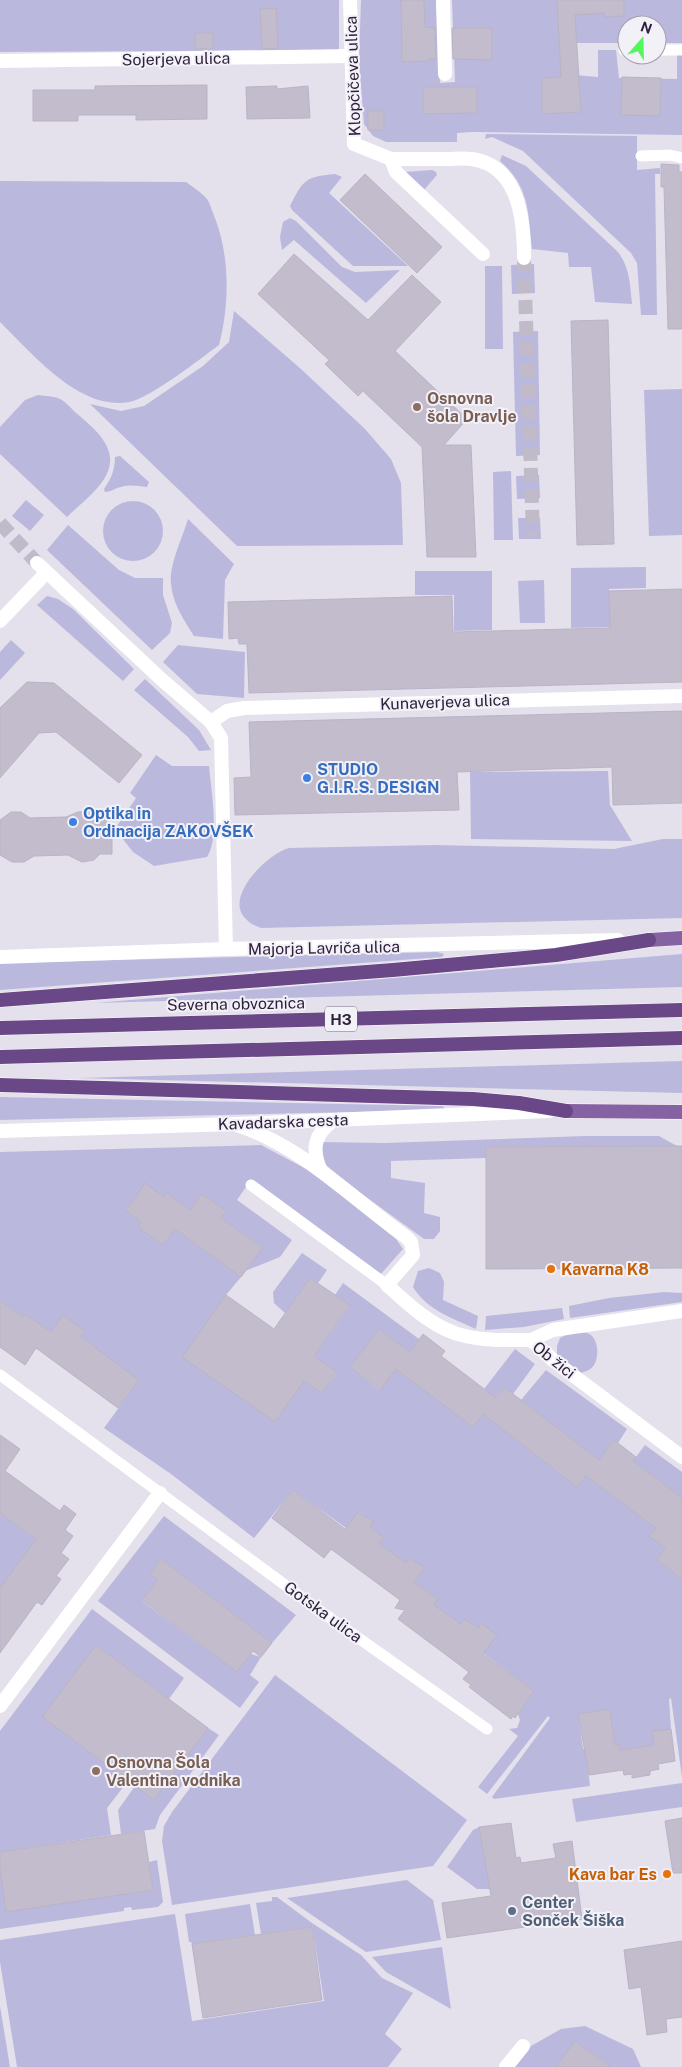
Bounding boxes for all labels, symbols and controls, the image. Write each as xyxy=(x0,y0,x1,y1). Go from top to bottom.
north arrow xyxy=(617,15,667,65)
street label: Klopčičeva ulica xyxy=(341,16,365,136)
text: N xyxy=(639,18,654,37)
street label: Sojerjeva ulica xyxy=(122,49,230,69)
place label: Osnovna šola Dravlje xyxy=(427,389,517,426)
marker: Osnovna šola Dravlje xyxy=(411,401,423,413)
street label: Kunaverjeva ulica xyxy=(380,690,510,714)
place label: STUDIO G.I.R.S. DESIGN xyxy=(317,760,440,797)
marker: STUDIO G.I.R.S. DESIGN xyxy=(301,772,313,784)
place label: Optika in Ordinacija ZAKOVŠEK xyxy=(83,804,254,841)
marker: Optika in Ordinacija ZAKOVŠEK xyxy=(67,816,79,828)
street label: Majorja Lavriča ulica xyxy=(248,937,400,959)
street label: Severna obvoznica xyxy=(167,993,305,1015)
road number: H3 xyxy=(325,1006,357,1032)
street label: Kavadarska cesta xyxy=(217,1110,349,1134)
place label: Kavarna K8 xyxy=(561,1260,649,1279)
marker: Kavarna K8 xyxy=(545,1263,557,1275)
street label: Ob žici xyxy=(529,1337,579,1383)
street label: Gotska ulica xyxy=(280,1577,366,1647)
place label: Osnovna Šola Valentina vodnika xyxy=(106,1752,241,1790)
marker: Osnovna Šola Valentina vodnika xyxy=(90,1765,102,1777)
place label: Kava bar Es xyxy=(569,1865,657,1884)
marker: Kava bar Es xyxy=(661,1868,673,1880)
place label: Center Sonček Šiška xyxy=(522,1893,624,1930)
marker: Center Sonček Šiška xyxy=(506,1905,518,1917)

